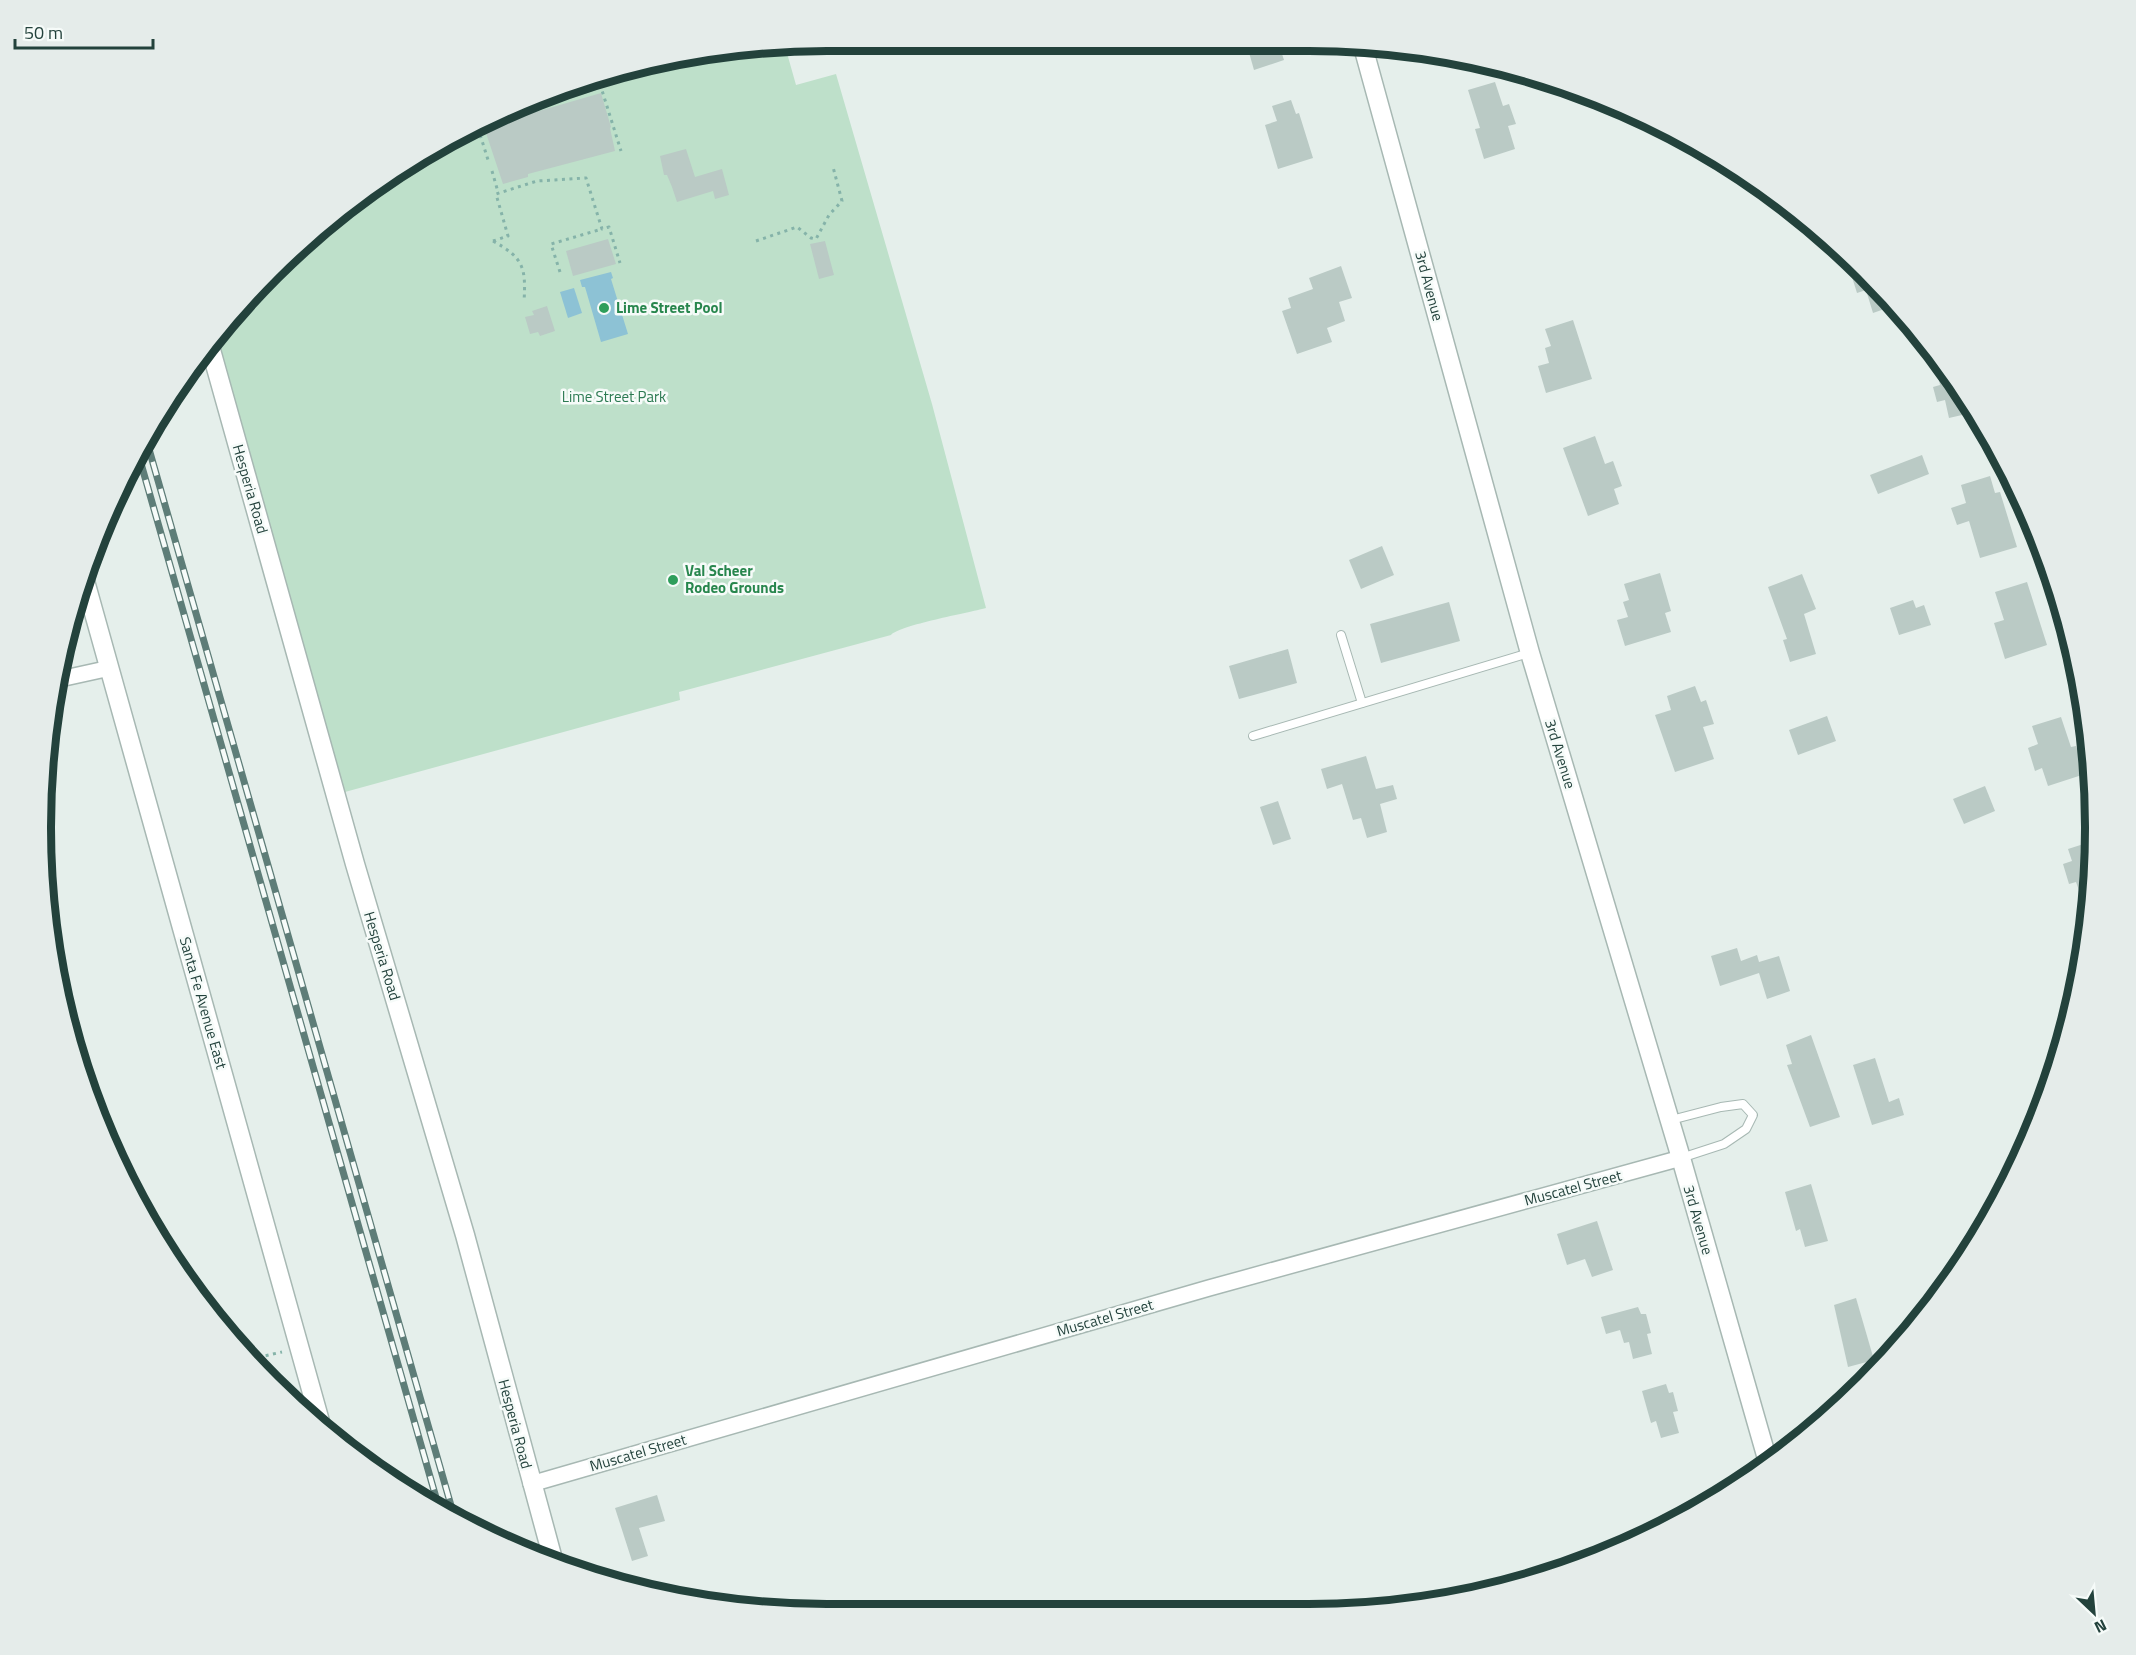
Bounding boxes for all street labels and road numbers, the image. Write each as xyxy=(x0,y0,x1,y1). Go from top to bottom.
street label: 3rd Avenue xyxy=(1409,248,1450,323)
street label: Hesperia Road xyxy=(227,442,274,536)
street label: 3rd Avenue xyxy=(1539,716,1582,791)
street label: Hesperia Road xyxy=(358,909,407,1003)
street label: Santa Fe Avenue East xyxy=(174,934,234,1072)
street label: Muscatel Street xyxy=(1522,1163,1625,1212)
street label: 3rd Avenue xyxy=(1678,1182,1719,1257)
street label: Muscatel Street xyxy=(1054,1292,1157,1342)
street label: Hesperia Road xyxy=(492,1377,538,1471)
street label: Muscatel Street xyxy=(587,1427,690,1477)

